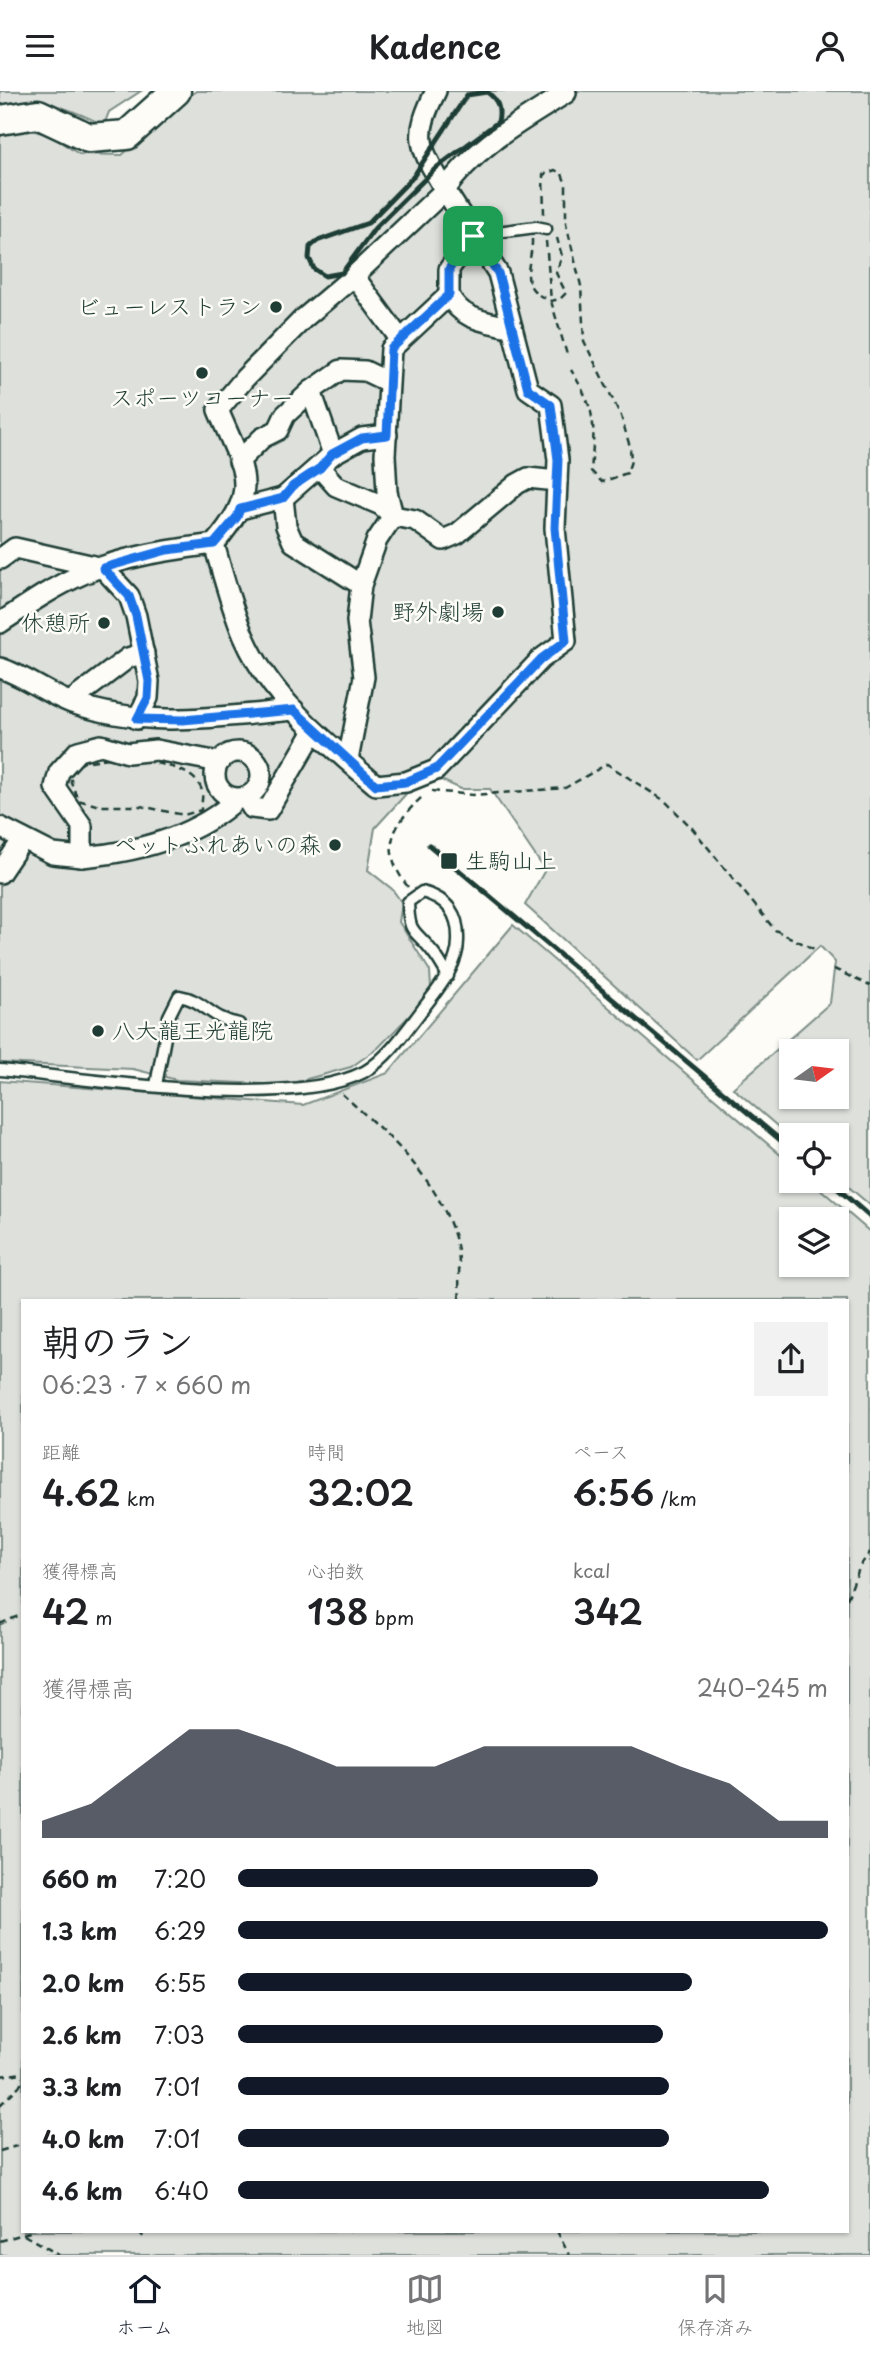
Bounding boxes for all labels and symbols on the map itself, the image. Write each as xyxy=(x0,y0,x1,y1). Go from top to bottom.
pin xyxy=(443,206,503,266)
place label: ビューレストラン xyxy=(77,288,262,323)
marker: ビューレストラン xyxy=(268,299,284,315)
marker: スポーツコーナー xyxy=(194,365,210,381)
place label: スポーツコーナー xyxy=(110,379,294,414)
place label: 野外劇場 xyxy=(392,593,484,628)
place label: 休憩所 xyxy=(21,604,90,639)
marker: 野外劇場 xyxy=(490,604,506,620)
marker: 休憩所 xyxy=(96,615,112,631)
place label: ペットふれあいの森 xyxy=(114,826,321,861)
marker: ペットふれあいの森 xyxy=(327,837,343,853)
place label: 生駒山上 xyxy=(465,842,557,877)
marker: 生駒山上 xyxy=(439,851,459,871)
place label: 八大龍王光龍院 xyxy=(112,1012,273,1047)
marker: 八大龍王光龍院 xyxy=(90,1023,106,1039)
north arrow xyxy=(779,1039,849,1109)

